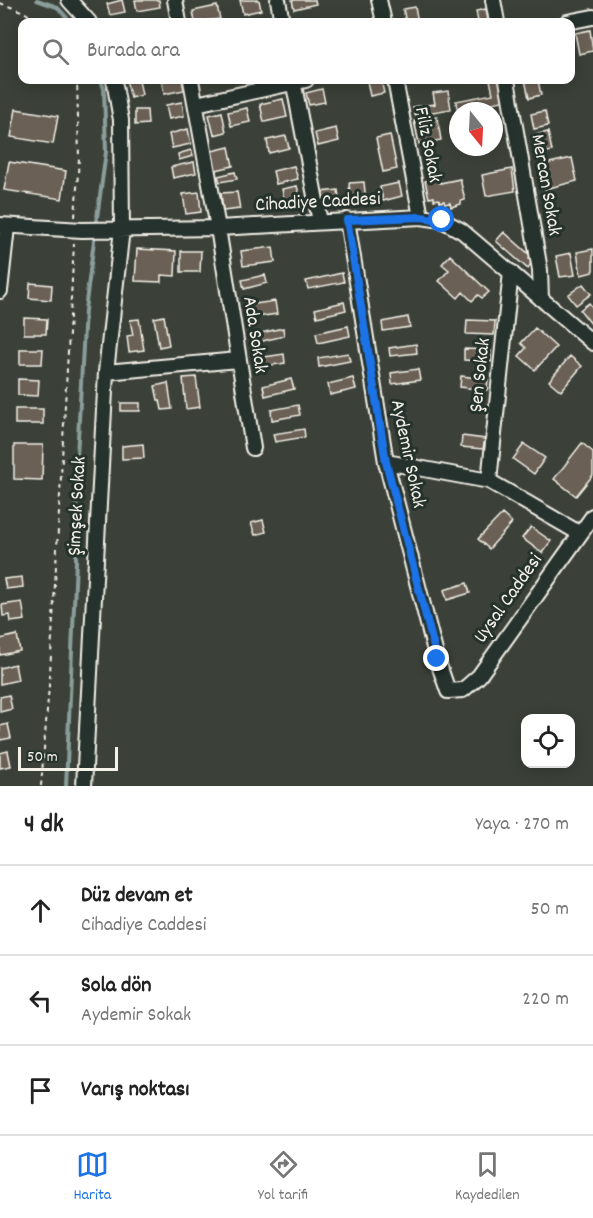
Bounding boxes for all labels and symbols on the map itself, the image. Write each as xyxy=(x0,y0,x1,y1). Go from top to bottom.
north arrow xyxy=(449,102,503,156)
street label: Filiz Sokak xyxy=(406,105,448,185)
street label: Mercan Sokak xyxy=(522,132,568,238)
street label: Cihadiye Caddesi xyxy=(255,186,382,220)
route start xyxy=(428,206,454,232)
street label: Ada Sokak xyxy=(234,294,274,376)
street label: Şen Sokak xyxy=(463,337,499,413)
street label: Aydemir Sokak xyxy=(382,397,432,511)
street label: Şimşek Sokak xyxy=(61,456,95,556)
street label: Uysal Caddesi xyxy=(468,548,550,650)
route end xyxy=(423,645,449,671)
scale bar xyxy=(18,744,118,772)

